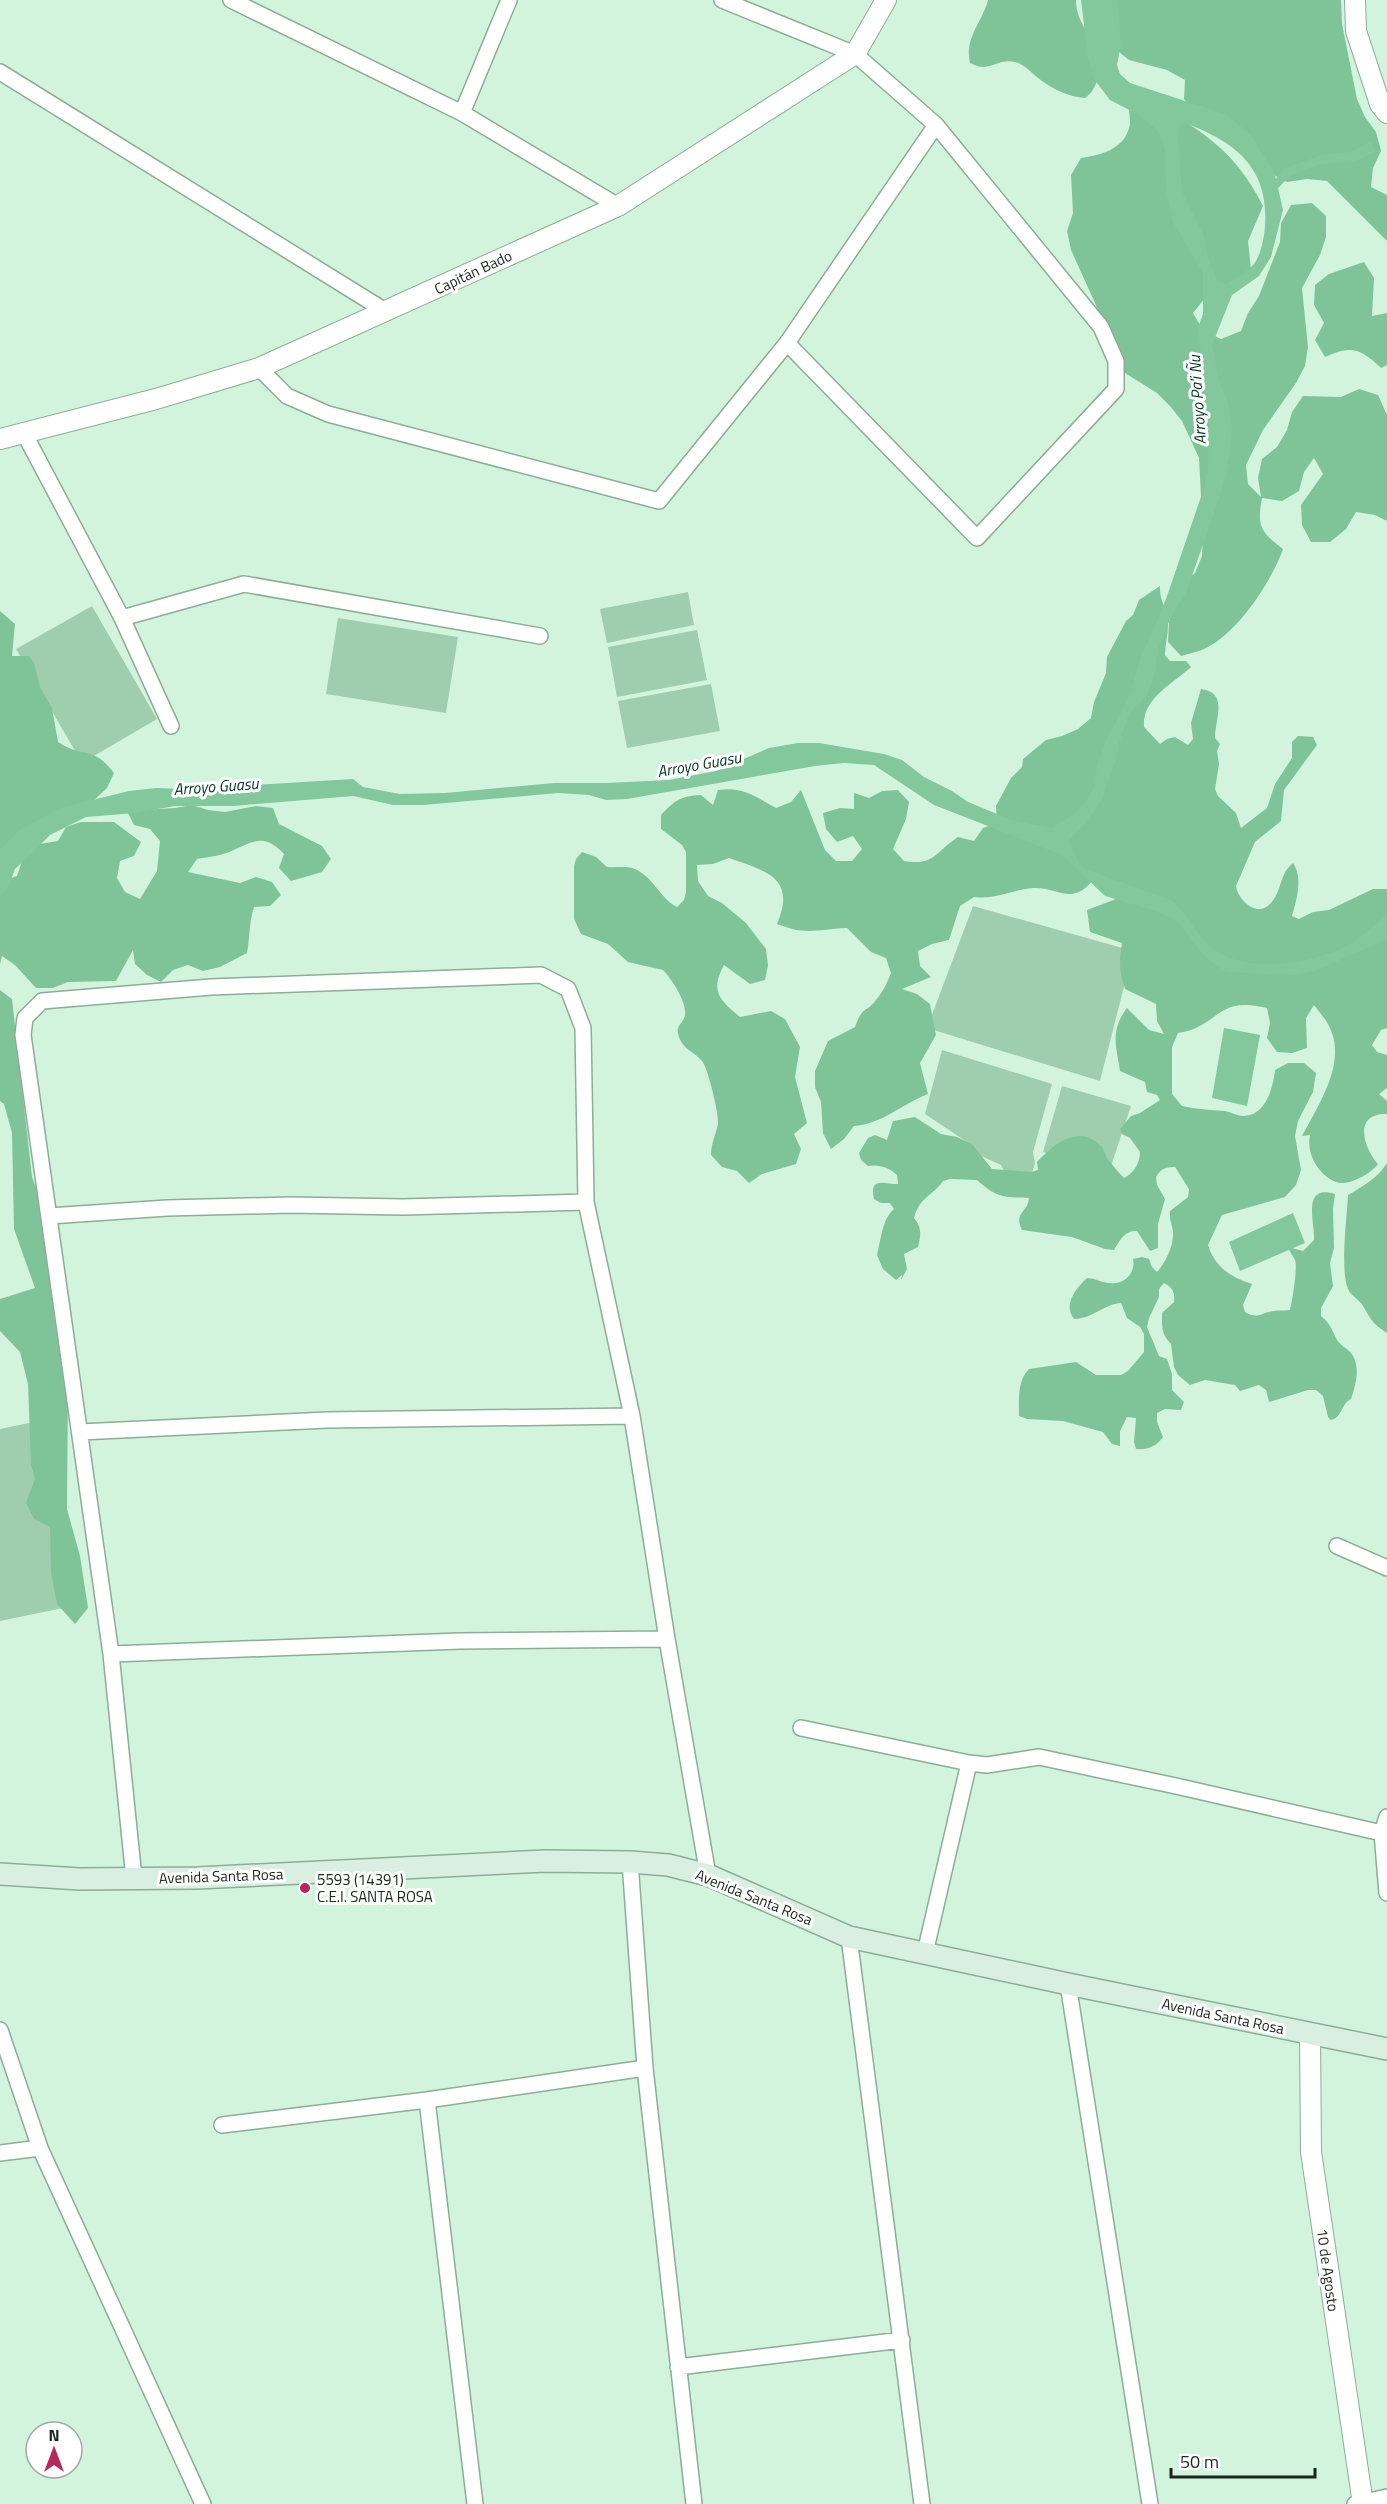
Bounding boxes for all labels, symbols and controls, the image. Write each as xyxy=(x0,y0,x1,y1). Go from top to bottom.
street label: Capitán Bado xyxy=(430,244,516,300)
water label: Arroyo Pa'i Ñu xyxy=(1182,354,1212,445)
water label: Arroyo Guasu xyxy=(655,745,744,783)
water label: Arroyo Guasu xyxy=(173,771,260,801)
street label: Avenida Santa Rosa xyxy=(158,1862,284,1890)
street label: Avenida Santa Rosa xyxy=(692,1863,817,1931)
place label: 5593 (14391) C.E.I. SANTA ROSA xyxy=(317,1868,433,1908)
marker: 5593 (14391) C.E.I. SANTA ROSA xyxy=(298,1881,312,1895)
street label: Avenida Santa Rosa xyxy=(1160,1992,1287,2040)
street label: 10 de Agosto xyxy=(1311,2227,1345,2313)
north arrow xyxy=(24,2420,84,2480)
text: N xyxy=(48,2423,60,2447)
scale bar xyxy=(1171,2441,1315,2479)
text: 50 m xyxy=(1180,2448,1219,2475)

